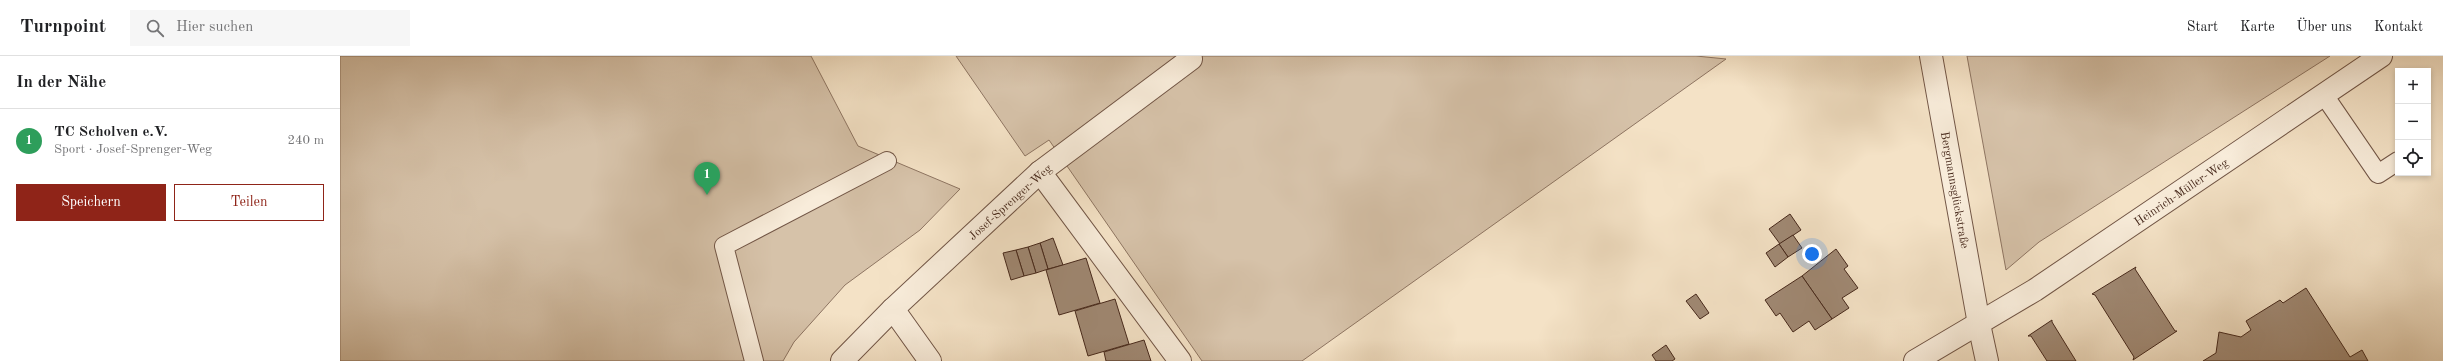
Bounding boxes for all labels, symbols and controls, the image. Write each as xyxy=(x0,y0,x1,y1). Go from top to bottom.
search box xyxy=(130,10,410,46)
icon: search xyxy=(144,17,166,39)
text: Turnpoint xyxy=(20,18,106,37)
text: Hier suchen xyxy=(176,20,253,35)
text: Start xyxy=(2187,20,2218,34)
text: Karte xyxy=(2240,20,2275,34)
text: Über uns xyxy=(2297,20,2352,34)
text: Kontakt xyxy=(2374,20,2423,34)
map controls xyxy=(2395,68,2431,176)
button: + xyxy=(2395,68,2431,104)
text: In der Nähe xyxy=(16,74,106,91)
button: − xyxy=(2395,104,2431,140)
text: TC Scholven e.V. xyxy=(54,125,168,140)
street label: Bergmannsglückstraße xyxy=(1938,131,1970,250)
text: 1 xyxy=(25,134,33,147)
text: 240 m xyxy=(287,134,324,147)
button: locate xyxy=(2395,140,2431,176)
text: Sport · Josef-Sprenger-Weg xyxy=(54,143,212,156)
street label: Heinrich-Müller-Weg xyxy=(2132,157,2231,229)
pin: 1 xyxy=(694,162,720,195)
street label: Josef-Sprenger-Weg xyxy=(967,162,1055,243)
button: Speichern xyxy=(16,184,166,221)
button: Teilen xyxy=(174,184,324,221)
your location xyxy=(1802,244,1822,264)

